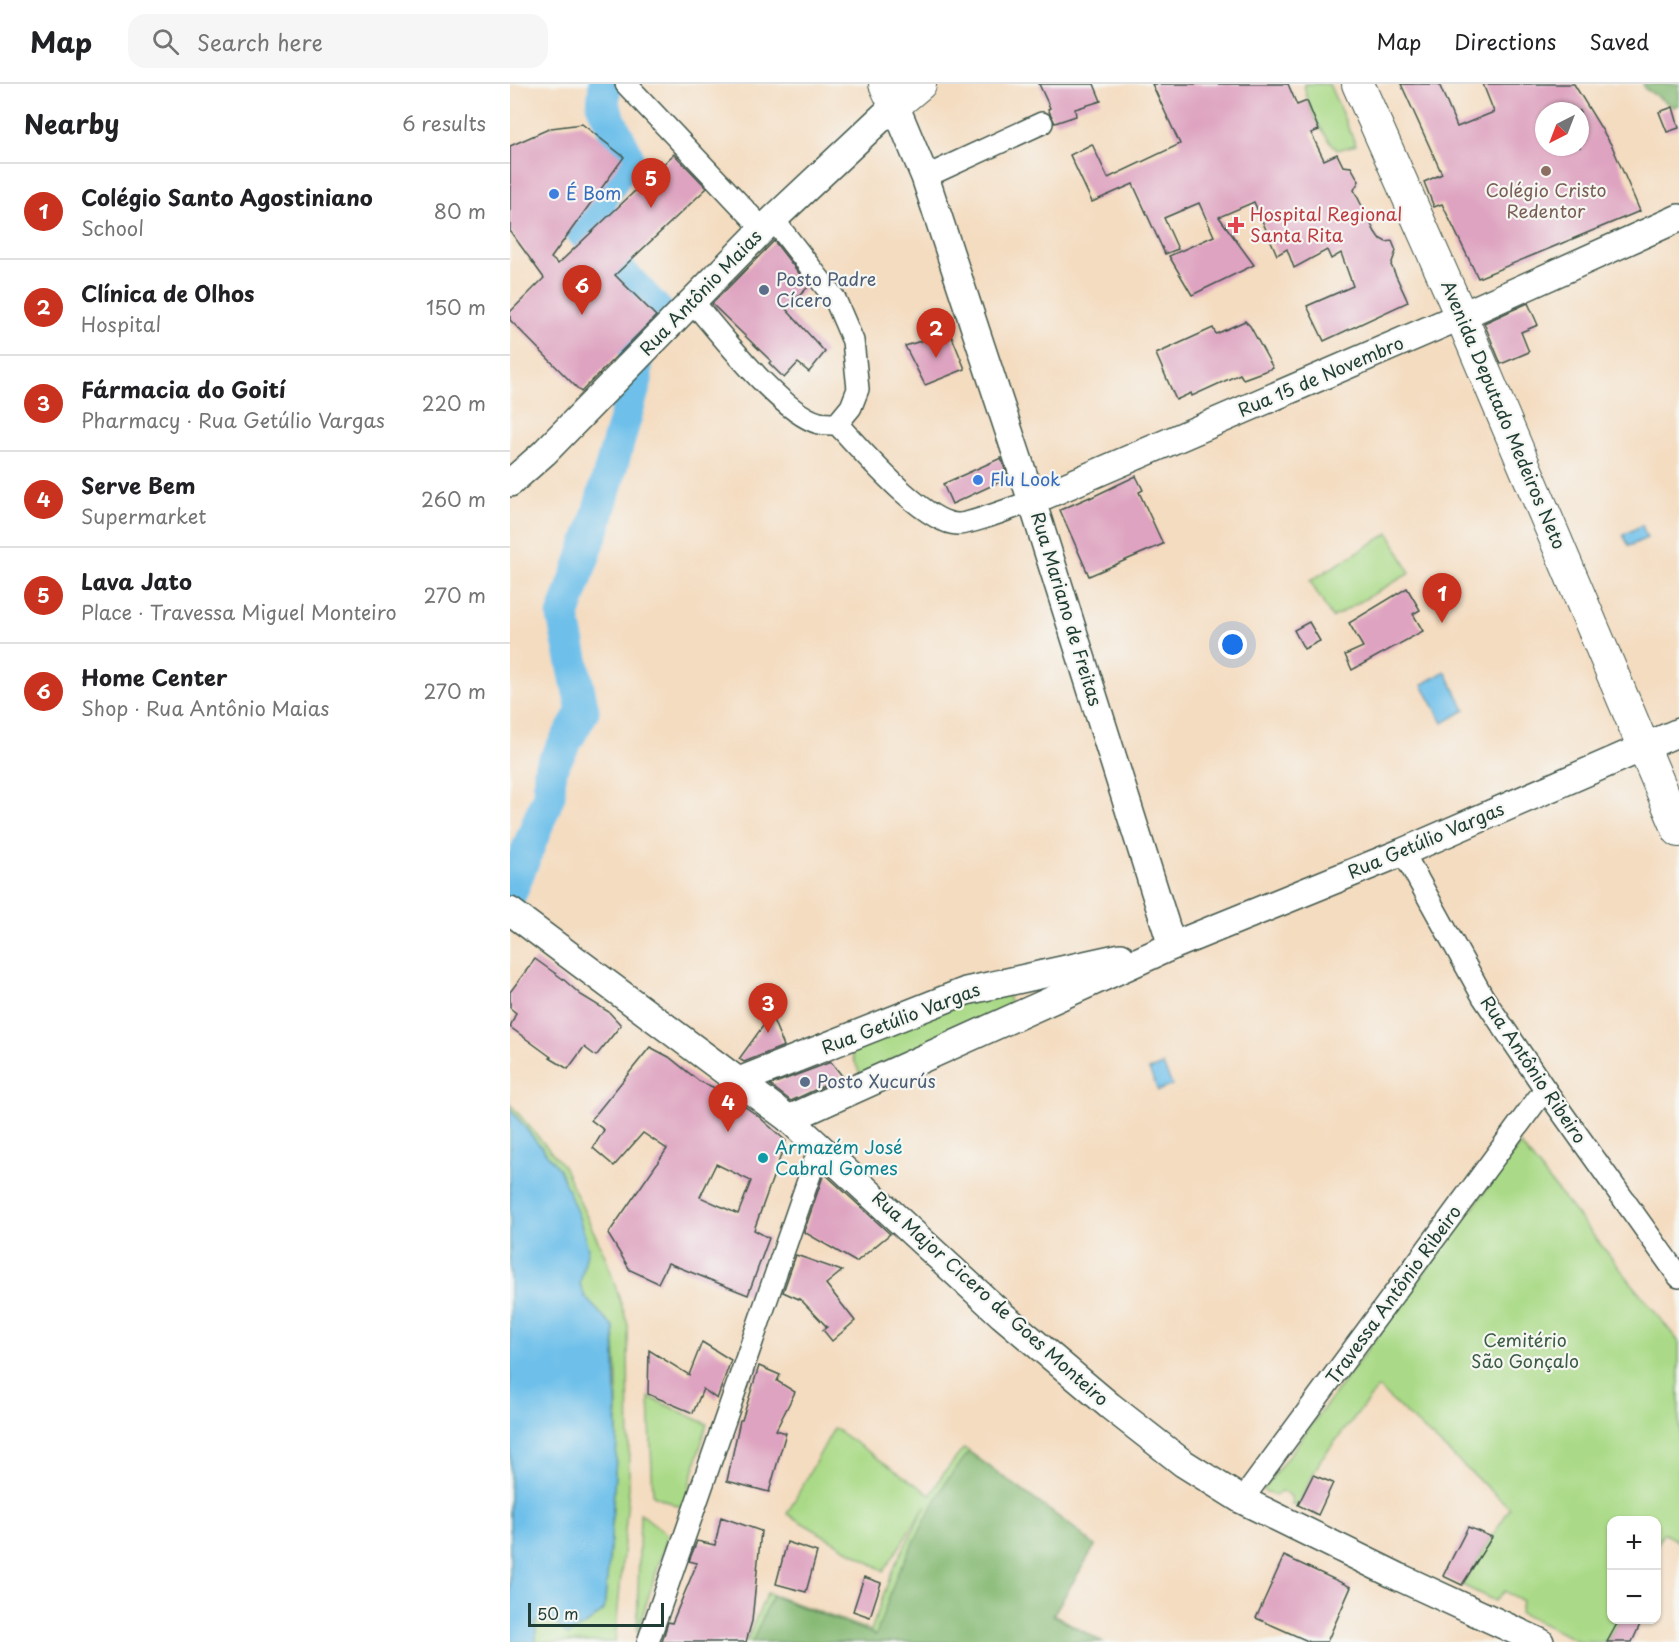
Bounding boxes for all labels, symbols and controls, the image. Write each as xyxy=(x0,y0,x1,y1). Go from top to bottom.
search box xyxy=(128,14,548,68)
text: Map xyxy=(30,20,92,63)
icon: search xyxy=(149,25,182,58)
text: Search here xyxy=(197,25,323,58)
text: Map xyxy=(1376,25,1421,57)
text: Directions xyxy=(1454,25,1556,57)
text: Saved xyxy=(1589,25,1649,57)
north arrow xyxy=(1535,102,1589,156)
text: Nearby xyxy=(24,104,119,143)
text: 6 results xyxy=(402,108,486,138)
pin: 5 xyxy=(632,158,670,208)
marker: Colégio Cristo Redentor xyxy=(1539,164,1553,178)
place label: Colégio Cristo Redentor xyxy=(1485,176,1607,224)
place label: É Bom xyxy=(566,179,621,206)
text: Colégio Santo Agostiniano xyxy=(81,180,373,213)
marker: É Bom xyxy=(547,187,561,201)
text: 1 xyxy=(39,196,48,226)
text: 80 m xyxy=(434,196,486,226)
place label: Hospital Regional Santa Rita xyxy=(1250,200,1402,248)
text: School xyxy=(81,213,144,243)
marker: Hospital Regional Santa Rita xyxy=(1227,216,1245,234)
street label: Rua Antônio Maias xyxy=(633,223,767,361)
place label: Posto Padre Cícero xyxy=(776,265,876,313)
pin: 6 xyxy=(562,266,602,315)
text: Clínica de Olhos xyxy=(81,276,255,309)
street label: Avenida Deputado Medeiros Neto xyxy=(1435,276,1573,553)
marker: Posto Padre Cícero xyxy=(757,283,771,297)
text: 2 xyxy=(36,292,51,322)
text: 150 m xyxy=(426,292,486,322)
pin: 2 xyxy=(916,308,956,358)
text: Hospital xyxy=(81,309,161,339)
street label: Rua 15 de Novembro xyxy=(1233,328,1408,423)
text: Fármacia do Goití xyxy=(81,372,285,405)
text: 3 xyxy=(37,388,50,418)
text: 220 m xyxy=(422,388,486,418)
text: Pharmacy · Rua Getúlio Vargas xyxy=(81,405,385,435)
place label: Flu Look xyxy=(990,465,1060,492)
text: Serve Bem xyxy=(81,468,196,501)
marker: Flu Look xyxy=(971,473,985,487)
text: 4 xyxy=(37,484,50,514)
text: 260 m xyxy=(421,484,486,514)
text: Supermarket xyxy=(81,501,207,531)
street label: Rua Mariano de Freitas xyxy=(1025,508,1110,709)
text: Lava Jato xyxy=(81,564,192,597)
pin: 1 xyxy=(1422,574,1462,623)
text: 5 xyxy=(37,580,50,610)
text: 270 m xyxy=(423,580,486,610)
text: Place · Travessa Miguel Monteiro xyxy=(81,597,397,627)
your location xyxy=(1218,630,1247,659)
text: Home Center xyxy=(81,660,227,693)
text: 6 xyxy=(36,676,51,706)
text: 270 m xyxy=(423,676,486,706)
text: Shop · Rua Antônio Maias xyxy=(81,693,329,723)
street label: Rua Getúlio Vargas xyxy=(1343,794,1508,885)
street label: Rua Getúlio Vargas xyxy=(817,975,984,1060)
pin: 3 xyxy=(748,984,788,1033)
street label: Rua Antônio Ribeiro xyxy=(1475,990,1594,1148)
place label: Posto Xucurús xyxy=(817,1067,936,1094)
marker: Posto Xucurús xyxy=(798,1075,812,1089)
pin: 4 xyxy=(708,1082,748,1132)
place label: Armazém José Cabral Gomes xyxy=(775,1133,903,1181)
marker: Armazém José Cabral Gomes xyxy=(756,1151,770,1165)
street label: Rua Major Cicero de Goes Monteiro xyxy=(867,1184,1115,1412)
street label: Travessa Antônio Ribeiro xyxy=(1319,1199,1467,1389)
park label: Cemitério São Gonçalo xyxy=(1471,1326,1579,1374)
map controls xyxy=(1607,1516,1661,1624)
button: + xyxy=(1607,1516,1661,1570)
button: − xyxy=(1607,1570,1661,1624)
scale bar xyxy=(528,1600,664,1628)
text: 50 m xyxy=(537,1601,578,1625)

